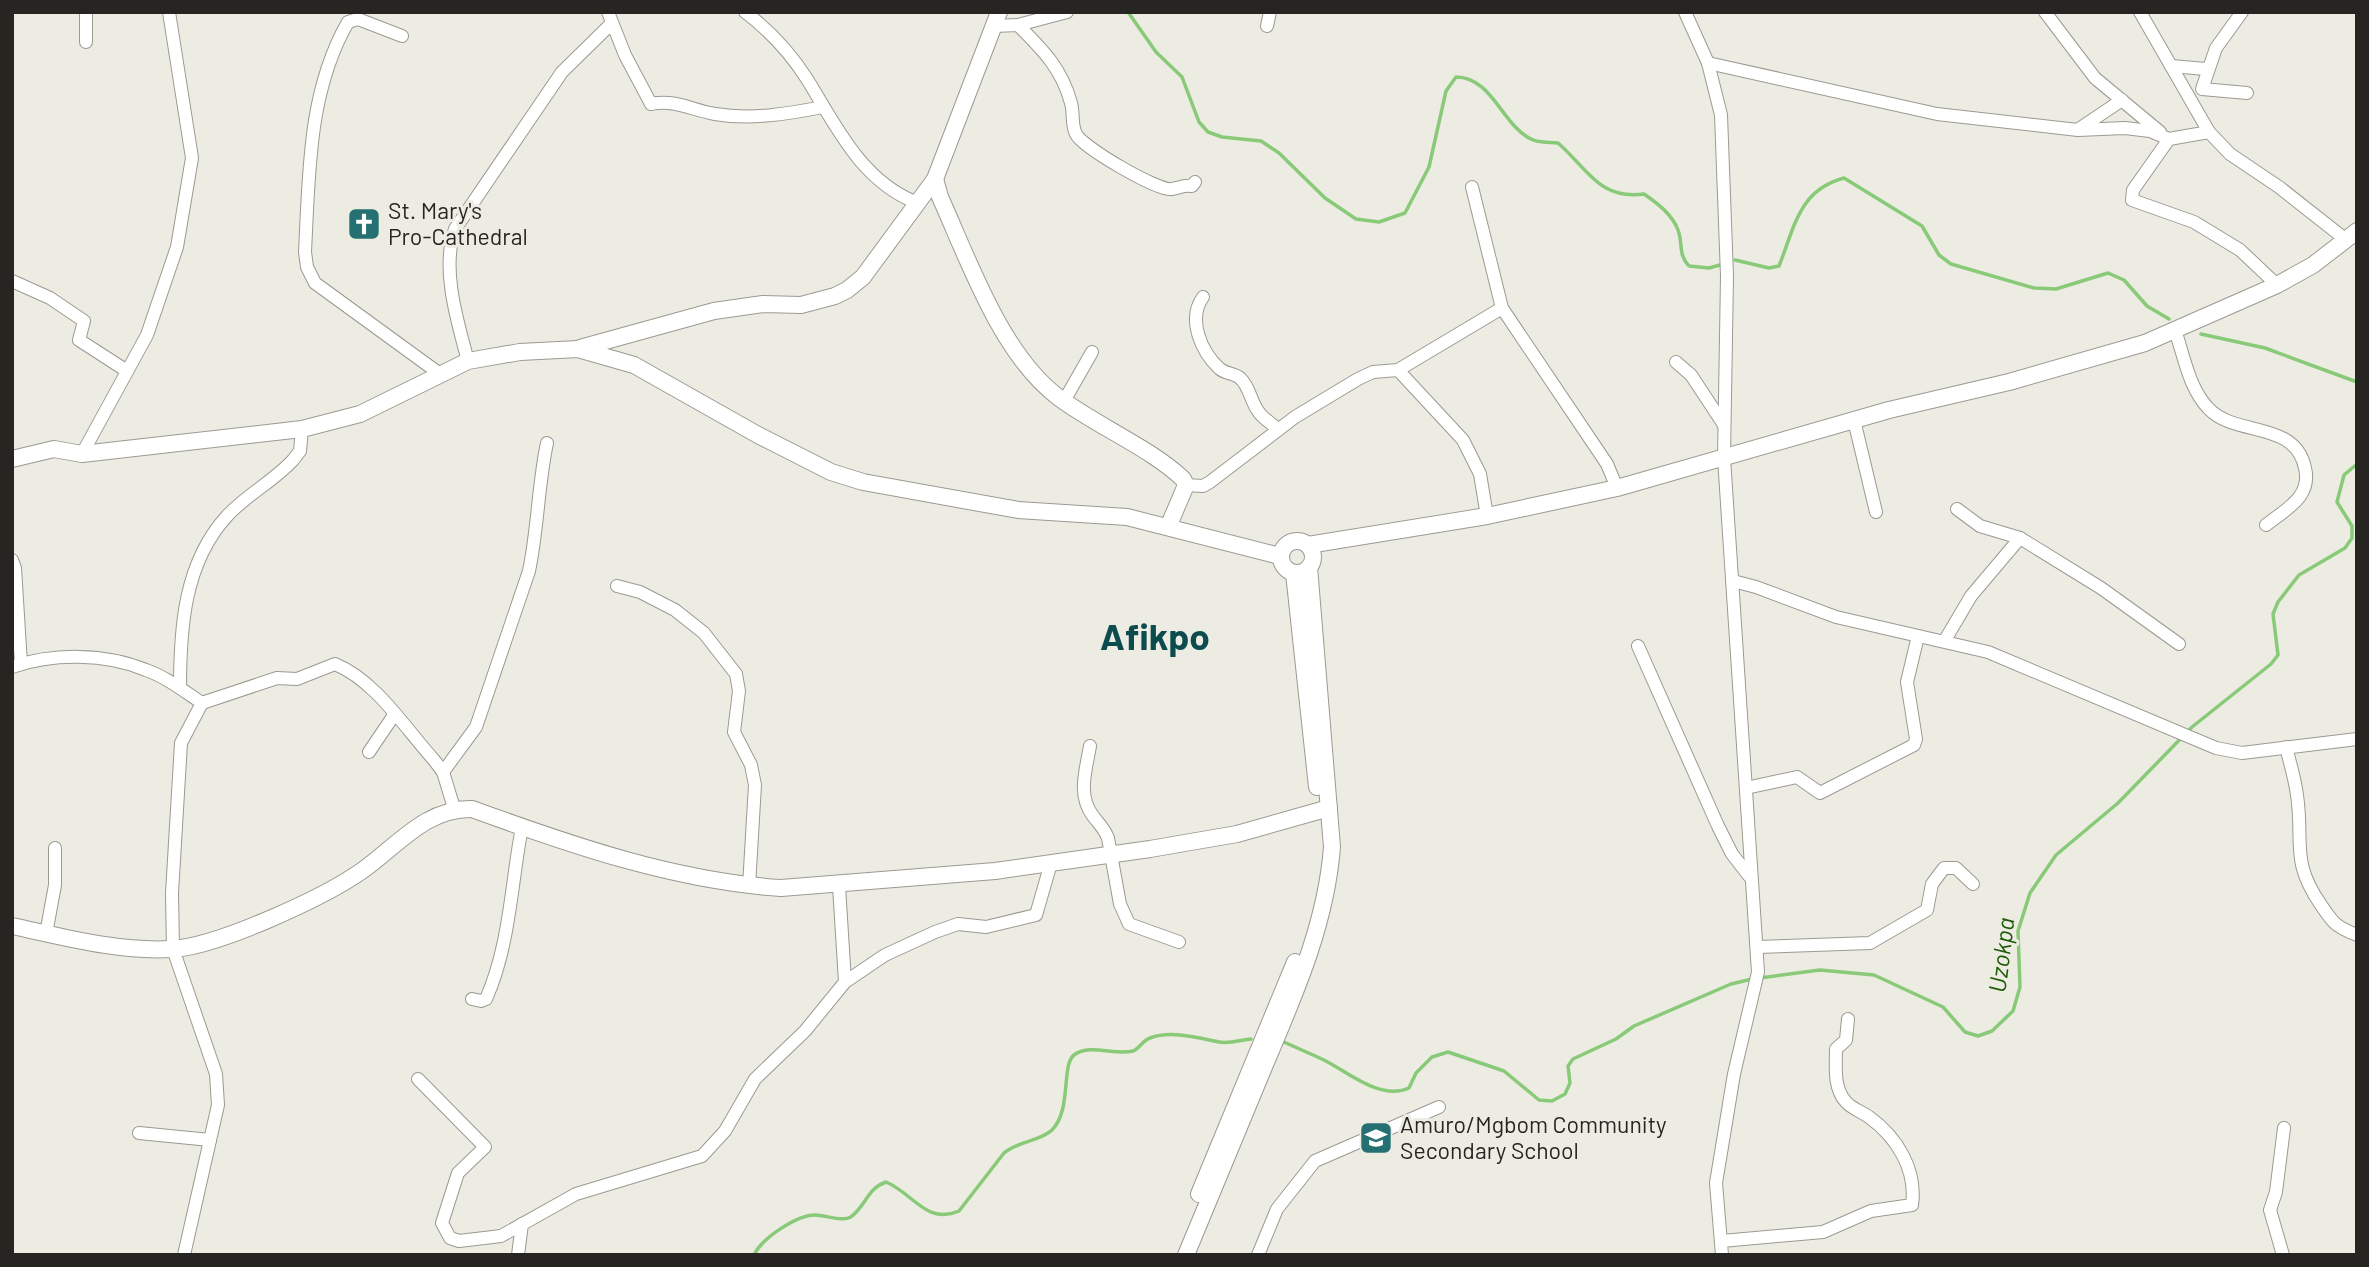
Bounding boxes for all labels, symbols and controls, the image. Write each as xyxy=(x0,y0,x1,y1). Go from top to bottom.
place label: St. Mary's Pro-Cathedral xyxy=(388,196,528,250)
church icon: St. Mary's Pro-Cathedral xyxy=(345,205,383,243)
district label: Afikpo xyxy=(1100,613,1210,657)
water label: Uzokpa xyxy=(1982,916,2019,994)
place label: Amuro/Mgbom Community Secondary School xyxy=(1400,1110,1667,1164)
school or university icon: Amuro/Mgbom Community Secondary School xyxy=(1357,1119,1395,1157)

